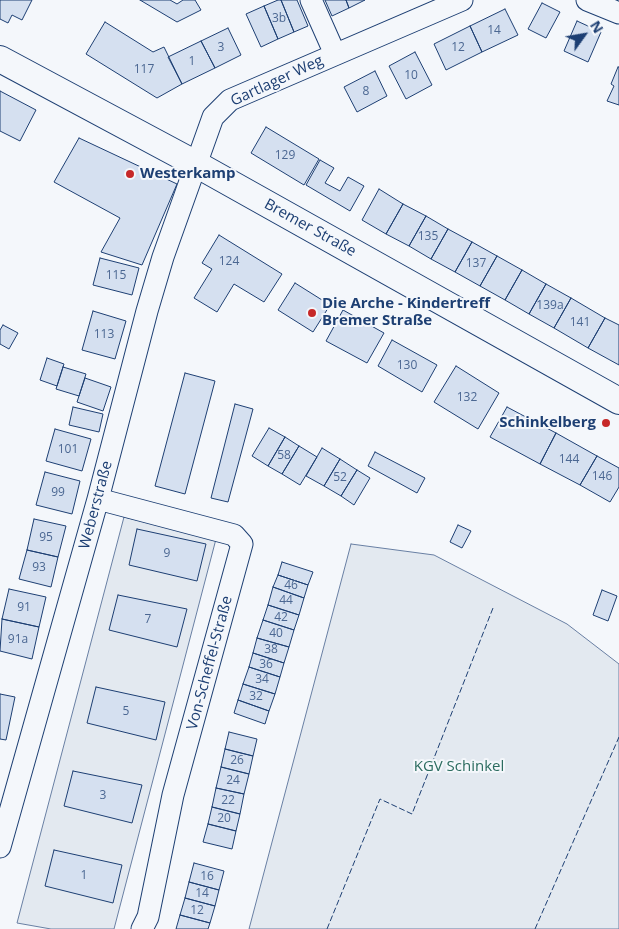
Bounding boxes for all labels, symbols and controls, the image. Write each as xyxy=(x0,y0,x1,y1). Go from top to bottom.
north arrow xyxy=(559,10,609,60)
house number: 3b xyxy=(272,12,286,26)
text: N xyxy=(586,17,608,37)
house number: 14 xyxy=(487,24,501,38)
house number: 3 xyxy=(218,41,224,55)
house number: 12 xyxy=(451,41,465,55)
street label: Gartlager Weg xyxy=(228,52,326,110)
house number: 1 xyxy=(189,55,195,69)
house number: 117 xyxy=(134,63,154,77)
house number: 10 xyxy=(404,69,418,83)
house number: 8 xyxy=(363,85,369,99)
house number: 129 xyxy=(275,149,295,163)
place label: Westerkamp xyxy=(140,165,236,183)
marker: Westerkamp xyxy=(124,168,136,180)
street label: Bremer Straße xyxy=(261,195,359,261)
house number: 135 xyxy=(418,230,438,244)
house number: 124 xyxy=(219,255,239,269)
house number: 137 xyxy=(466,257,486,271)
house number: 115 xyxy=(106,269,126,283)
place label: Die Arche - Kindertreff Bremer Straße xyxy=(322,295,490,330)
house number: 139a xyxy=(536,299,564,313)
marker: Die Arche - Kindertreff Bremer Straße xyxy=(306,307,318,319)
house number: 141 xyxy=(570,316,590,330)
house number: 113 xyxy=(94,328,114,342)
house number: 130 xyxy=(397,359,417,373)
house number: 132 xyxy=(457,391,477,405)
place label: Schinkelberg xyxy=(499,414,596,432)
marker: Schinkelberg xyxy=(600,417,612,429)
house number: 101 xyxy=(58,443,78,457)
house number: 58 xyxy=(277,449,291,463)
house number: 144 xyxy=(559,453,579,467)
street label: Weberstraße xyxy=(76,459,116,551)
house number: 146 xyxy=(592,470,612,484)
house number: 52 xyxy=(333,471,347,485)
house number: 99 xyxy=(51,486,65,500)
house number: 95 xyxy=(39,531,53,545)
house number: 9 xyxy=(164,547,170,561)
house number: 93 xyxy=(32,561,46,575)
house number: 46 xyxy=(284,579,298,593)
street label: Von-Scheffel-Straße xyxy=(183,594,237,732)
house number: 44 xyxy=(279,594,293,608)
house number: 91 xyxy=(17,601,31,615)
house number: 42 xyxy=(274,611,288,625)
house number: 7 xyxy=(145,613,151,627)
house number: 40 xyxy=(269,627,283,641)
house number: 91a xyxy=(8,633,28,647)
house number: 38 xyxy=(264,643,278,657)
house number: 36 xyxy=(259,658,273,672)
house number: 34 xyxy=(255,673,269,687)
house number: 32 xyxy=(249,690,263,704)
house number: 5 xyxy=(123,705,129,719)
house number: 26 xyxy=(230,754,244,768)
park label: KGV Schinkel xyxy=(414,758,504,776)
house number: 24 xyxy=(226,774,240,788)
house number: 3 xyxy=(100,789,106,803)
house number: 22 xyxy=(221,794,235,808)
house number: 20 xyxy=(217,812,231,826)
house number: 1 xyxy=(81,869,87,883)
house number: 16 xyxy=(200,870,214,884)
house number: 14 xyxy=(195,887,209,901)
house number: 12 xyxy=(190,904,204,918)

